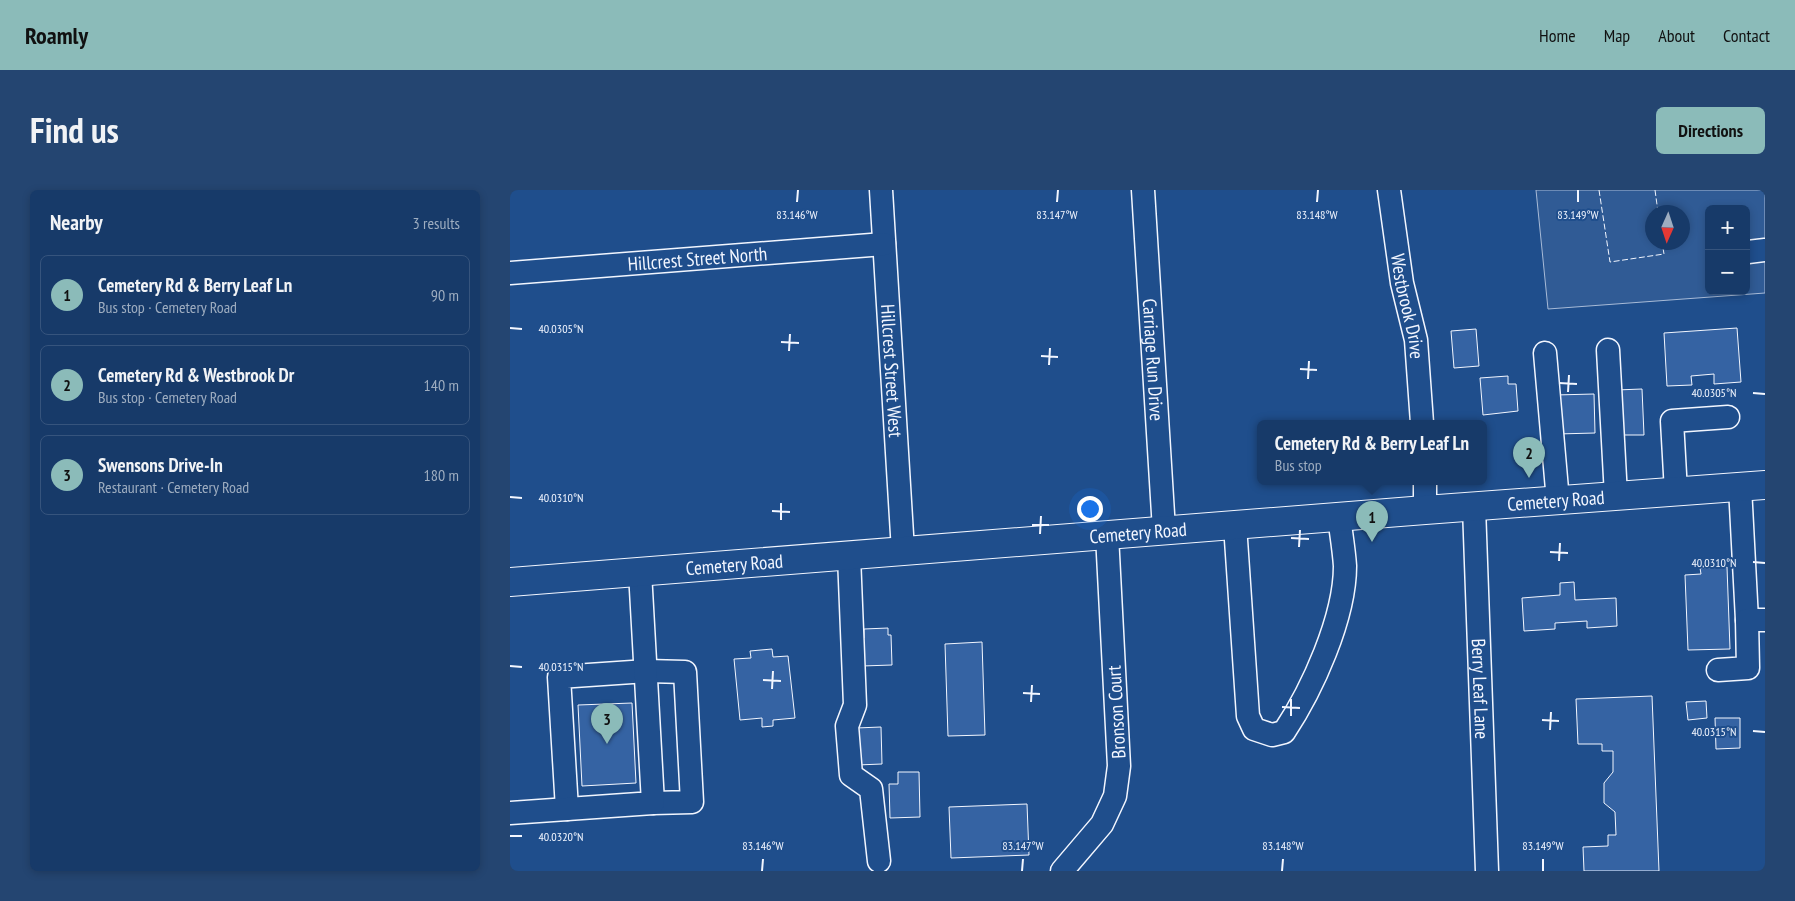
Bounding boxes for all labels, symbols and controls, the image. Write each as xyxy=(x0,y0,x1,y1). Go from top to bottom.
text: Roamly xyxy=(25,20,88,51)
text: Home xyxy=(1539,24,1576,47)
text: Map xyxy=(1604,24,1630,47)
text: About xyxy=(1658,24,1695,47)
text: Contact xyxy=(1723,24,1770,47)
text: Find us xyxy=(30,107,119,153)
button: Directions xyxy=(1656,107,1765,154)
north arrow xyxy=(1645,205,1690,250)
map controls xyxy=(1705,205,1750,295)
button: + xyxy=(1705,205,1750,250)
text: 83.146°W xyxy=(776,207,818,222)
text: 83.147°W xyxy=(1036,207,1078,222)
text: 83.148°W xyxy=(1296,207,1338,222)
text: 83.149°W xyxy=(1557,207,1599,222)
text: Nearby xyxy=(50,209,103,236)
text: 3 results xyxy=(413,213,460,233)
street label: Hillcrest Street North xyxy=(627,241,768,276)
button: − xyxy=(1705,250,1750,295)
street label: Westbrook Drive xyxy=(1386,252,1429,360)
text: Cemetery Rd & Berry Leaf Ln xyxy=(98,273,292,297)
text: 1 xyxy=(63,285,71,305)
text: 90 m xyxy=(431,285,459,305)
text: Bus stop · Cemetery Road xyxy=(98,297,237,317)
street label: Carriage Run Drive xyxy=(1138,298,1169,422)
street label: Hillcrest Street West xyxy=(876,303,908,439)
text: 40.0305°N xyxy=(538,321,584,336)
text: Cemetery Rd & Westbrook Dr xyxy=(98,363,294,387)
text: 2 xyxy=(63,375,71,395)
text: 140 m xyxy=(424,375,459,395)
text: 40.0305°N xyxy=(1691,385,1737,400)
text: Bus stop · Cemetery Road xyxy=(98,387,237,407)
popup xyxy=(1257,420,1487,485)
text: Cemetery Rd & Berry Leaf Ln xyxy=(1275,431,1469,455)
pin: 2 xyxy=(1513,437,1545,478)
text: Swensons Drive-In xyxy=(98,453,223,477)
text: Bus stop xyxy=(1275,455,1322,475)
text: 3 xyxy=(63,465,71,485)
text: 180 m xyxy=(424,465,459,485)
text: Restaurant · Cemetery Road xyxy=(98,477,249,497)
street label: Cemetery Road xyxy=(1506,485,1605,516)
text: 40.0310°N xyxy=(538,490,584,505)
your location xyxy=(1077,496,1103,522)
pin: 1 xyxy=(1356,501,1388,542)
street label: Cemetery Road xyxy=(1089,517,1188,548)
street label: Cemetery Road xyxy=(685,549,784,580)
text: 40.0310°N xyxy=(1691,555,1737,570)
street label: Berry Leaf Lane xyxy=(1467,638,1494,740)
text: 40.0315°N xyxy=(538,659,584,674)
street label: Bronson Court xyxy=(1102,664,1130,759)
pin: 3 xyxy=(591,703,623,744)
text: 40.0315°N xyxy=(1691,724,1737,739)
text: 40.0320°N xyxy=(538,829,584,844)
text: 83.146°W xyxy=(742,838,784,853)
text: 83.147°W xyxy=(1002,838,1044,853)
text: 83.148°W xyxy=(1262,838,1304,853)
text: 83.149°W xyxy=(1522,838,1564,853)

